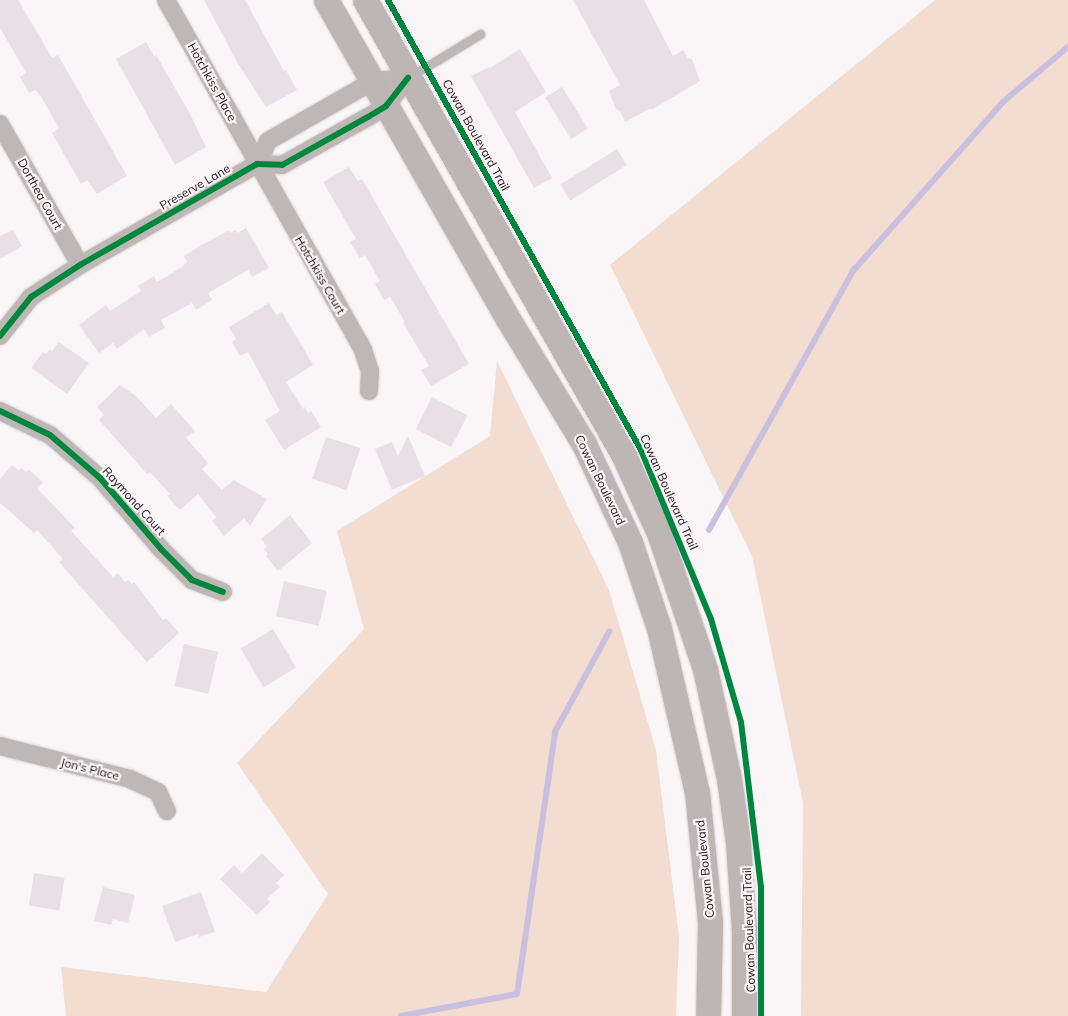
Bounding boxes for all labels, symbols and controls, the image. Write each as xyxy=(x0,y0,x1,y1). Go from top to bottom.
street label: Hotchkiss Place xyxy=(185,40,239,124)
street label: Cowan Boulevard Trail xyxy=(439,77,513,193)
street label: Dorthea Court xyxy=(15,156,65,232)
street label: Preserve Lane xyxy=(157,161,233,213)
street label: Hotchkiss Court xyxy=(292,233,348,317)
street label: Cowan Boulevard Trail xyxy=(637,432,701,552)
street label: Cowan Boulevard xyxy=(572,433,628,527)
street label: Raymond Court xyxy=(100,464,168,538)
street label: Jon's Place xyxy=(59,755,121,783)
street label: Cowan Boulevard xyxy=(693,819,717,919)
street label: Cowan Boulevard Trail xyxy=(740,867,758,993)

